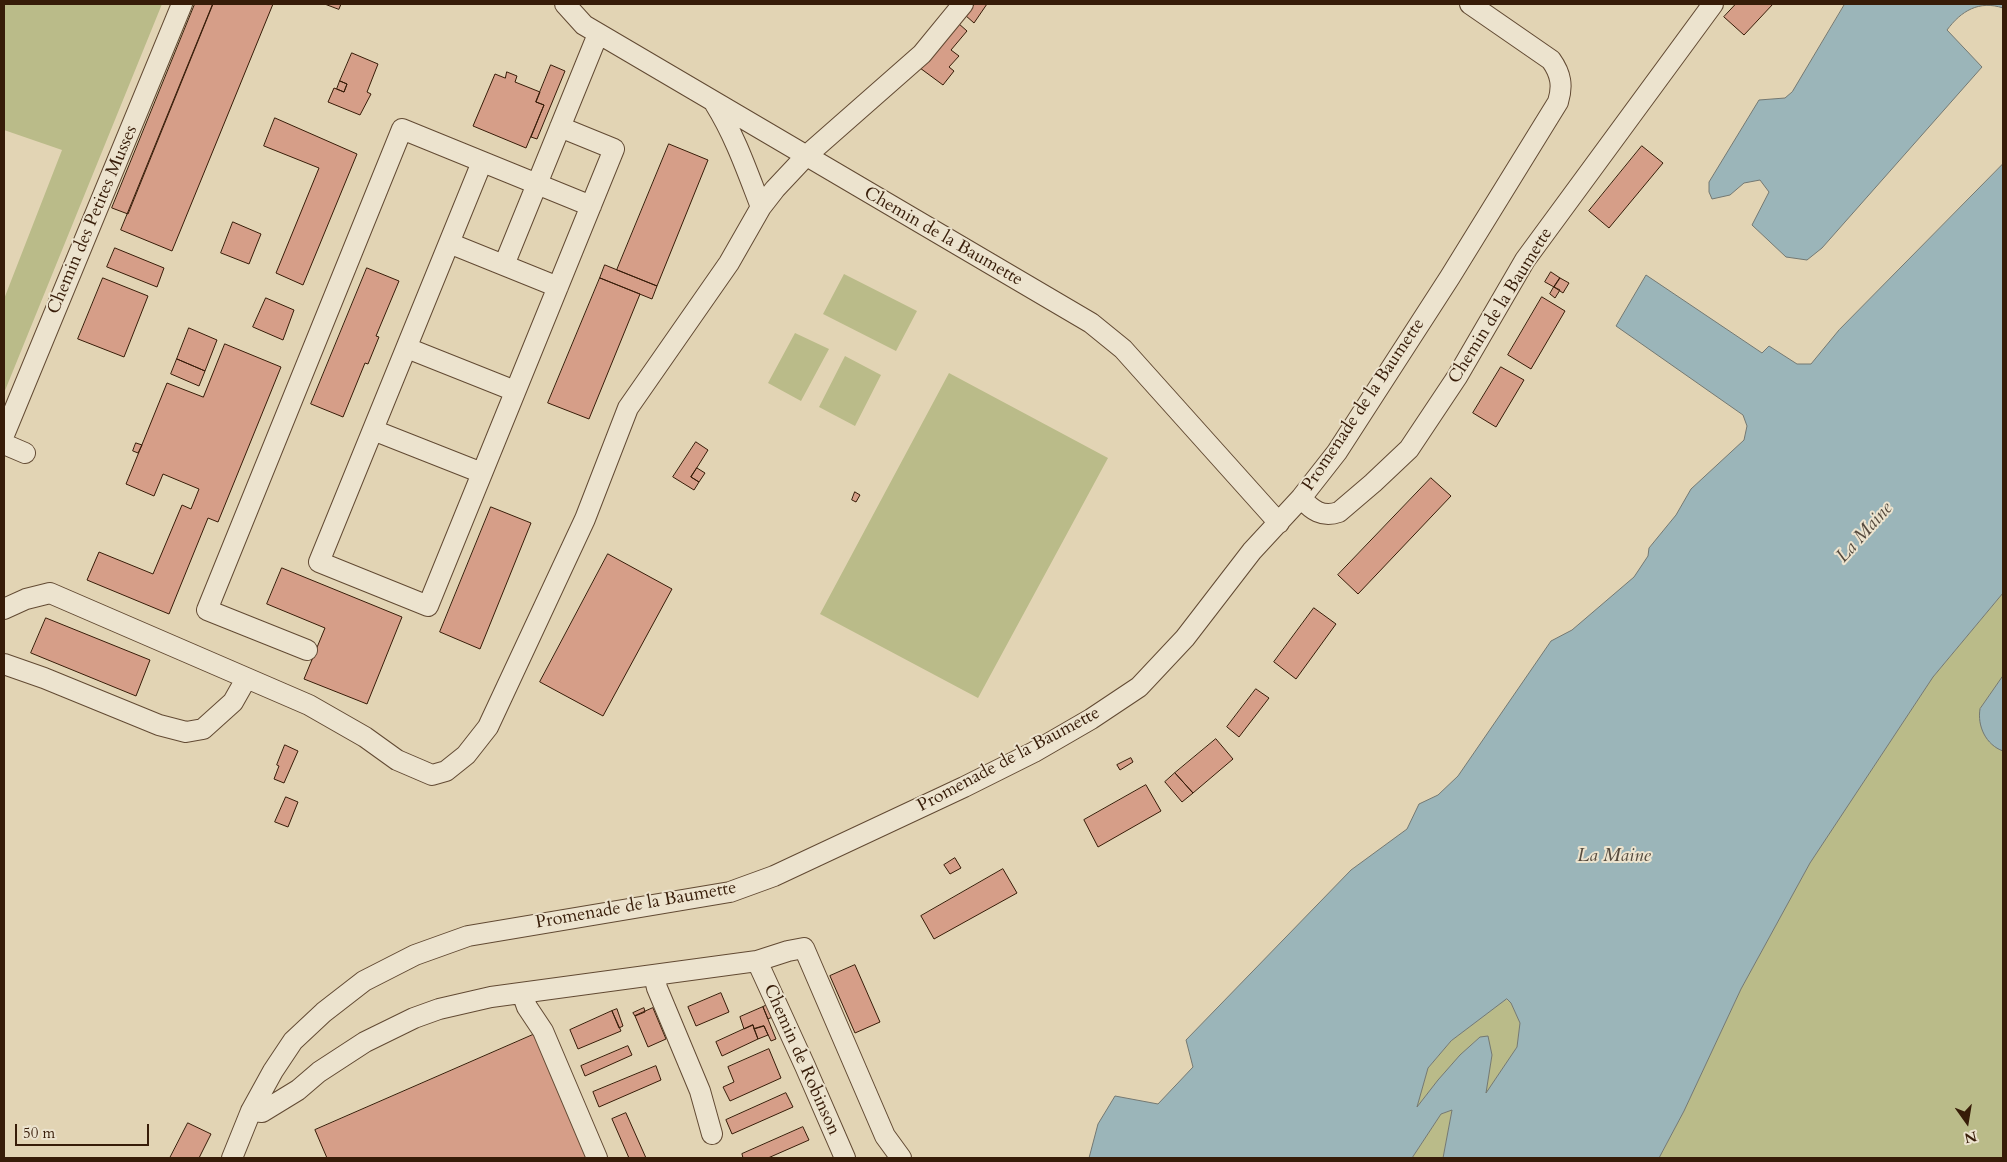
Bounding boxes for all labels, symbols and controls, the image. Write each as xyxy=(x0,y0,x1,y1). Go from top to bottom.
street label: Chemin des Petites Musses xyxy=(43,122,143,318)
street label: Chemin de la Baumette xyxy=(860,183,1026,291)
street label: Chemin de la Baumette xyxy=(1444,224,1558,388)
street label: Promenade de la Baumette xyxy=(1298,315,1430,495)
water label: La Maine xyxy=(1832,498,1898,568)
street label: Promenade de la Baumette xyxy=(914,703,1104,817)
water label: La Maine xyxy=(1577,846,1651,868)
street label: Promenade de la Baumette xyxy=(534,878,738,934)
street label: Chemin de Robinson xyxy=(758,981,844,1139)
north arrow xyxy=(1942,1097,1992,1147)
scale bar xyxy=(18,1114,151,1146)
text: 50 m xyxy=(23,1123,55,1143)
text: N xyxy=(1962,1126,1979,1148)

